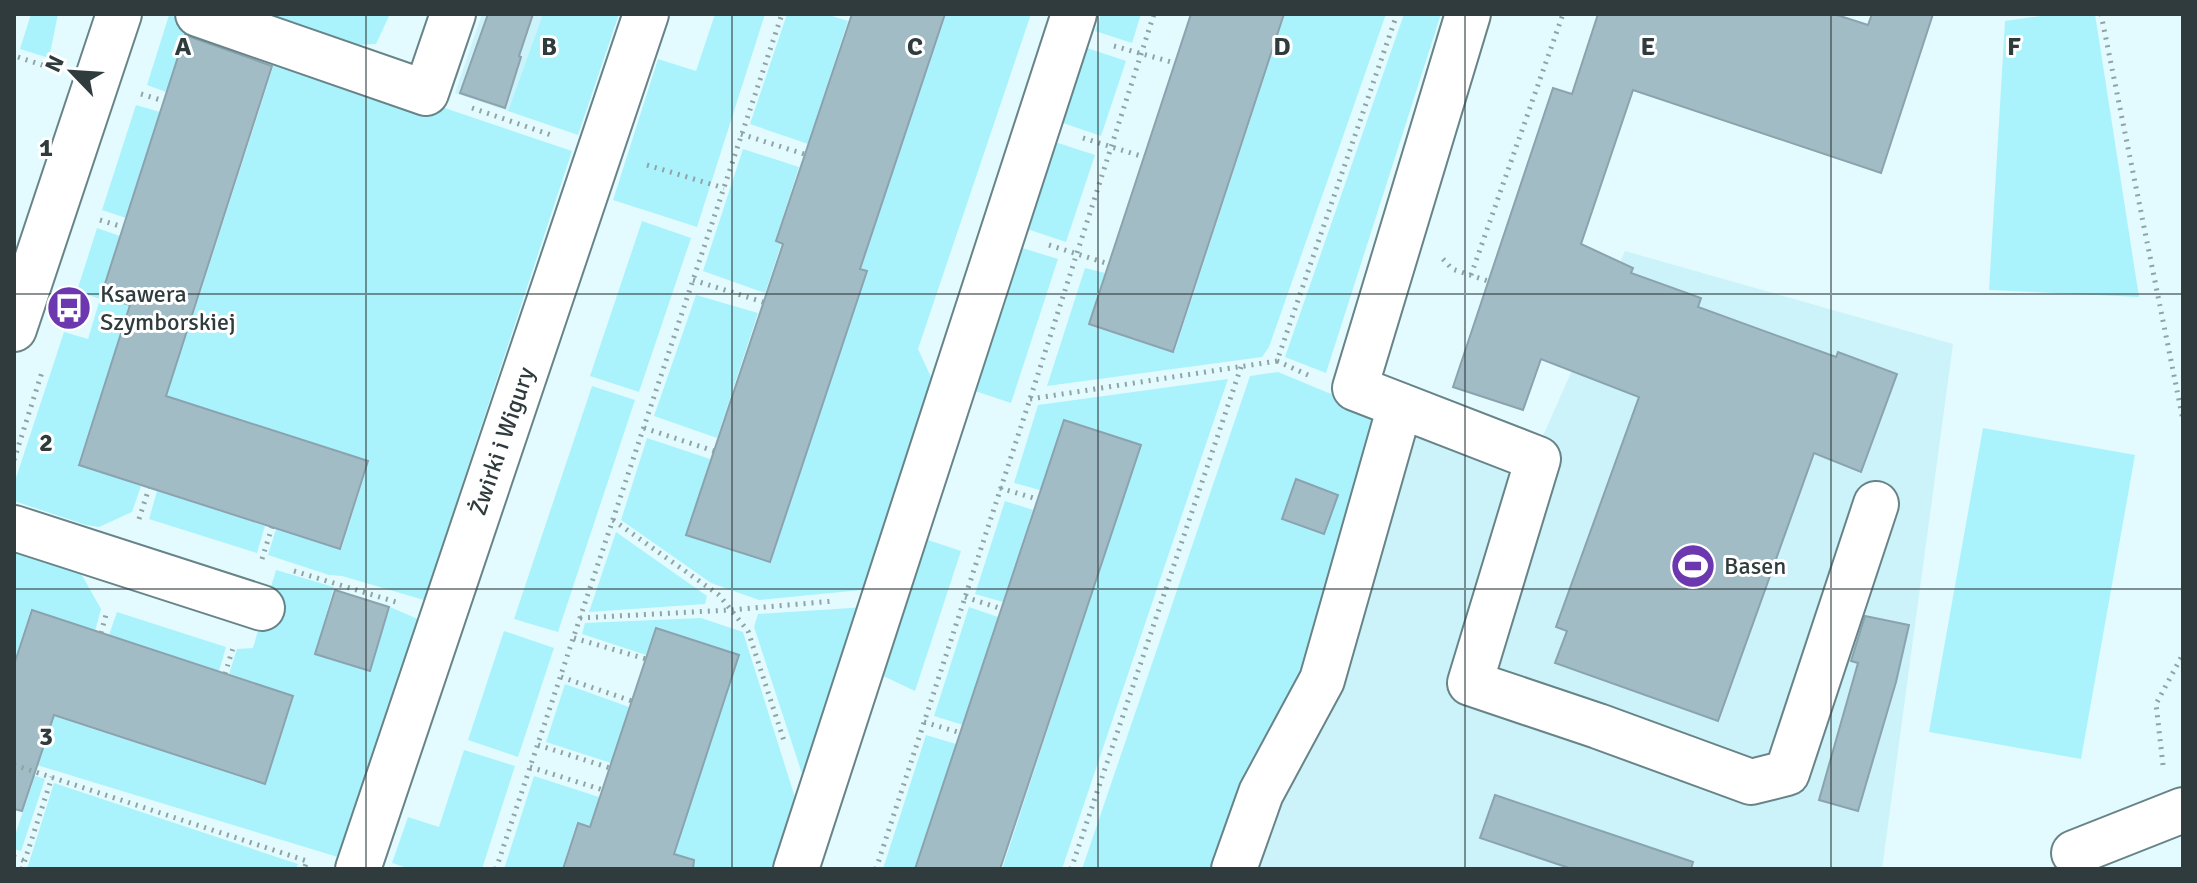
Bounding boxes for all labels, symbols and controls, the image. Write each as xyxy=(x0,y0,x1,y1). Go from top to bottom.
text: A xyxy=(175,31,192,63)
text: B xyxy=(541,31,557,63)
text: C xyxy=(907,31,923,63)
text: D xyxy=(1273,31,1291,63)
text: E xyxy=(1641,31,1655,63)
text: F xyxy=(2007,31,2021,63)
north arrow xyxy=(32,32,112,112)
text: N xyxy=(39,51,70,76)
text: 1 xyxy=(39,132,53,164)
place label: Ksawera Szymborskiej xyxy=(100,279,236,337)
bus stop icon: Ksawera Szymborskiej xyxy=(45,284,93,332)
street label: Żwirki i Wigury xyxy=(463,363,541,519)
text: 2 xyxy=(39,427,53,459)
sports icon: Basen xyxy=(1669,542,1717,590)
place label: Basen xyxy=(1724,551,1786,581)
text: 3 xyxy=(39,721,53,753)

